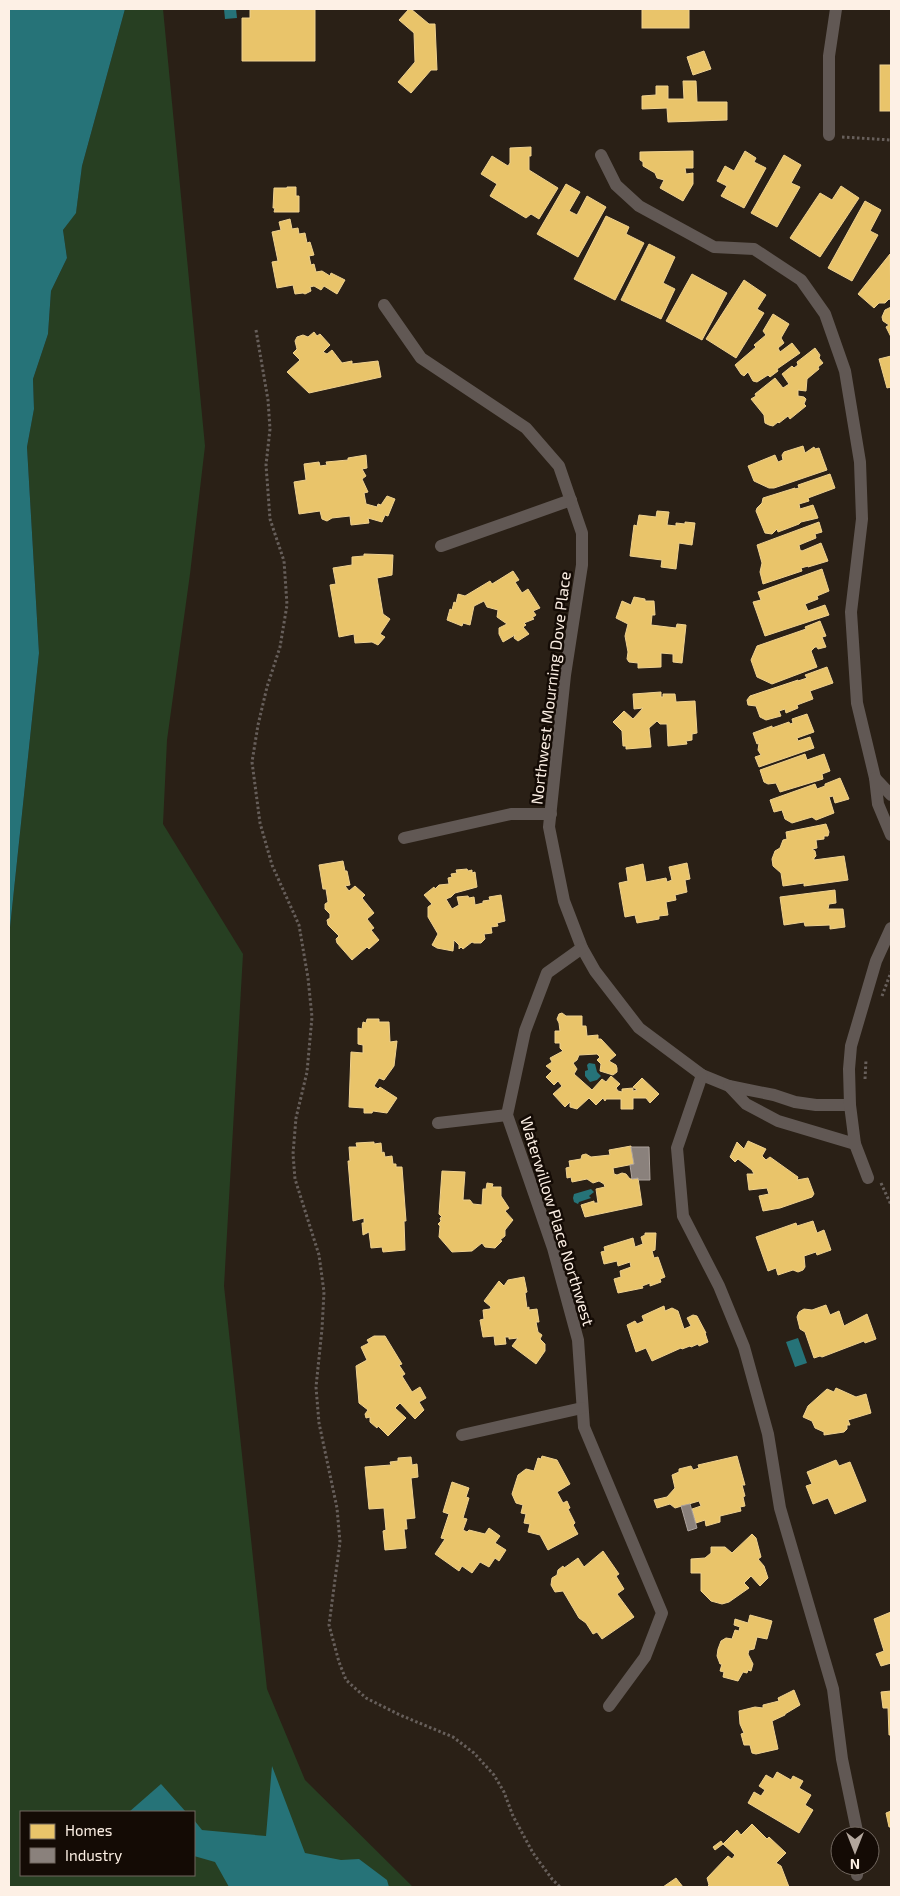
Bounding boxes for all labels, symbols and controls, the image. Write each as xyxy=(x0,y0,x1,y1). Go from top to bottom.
street label: Northwest Mourning Dove Place xyxy=(526,570,574,806)
street label: Waterwillow Place Northwest xyxy=(517,1114,599,1328)
legend xyxy=(20,1811,195,1876)
text: Homes xyxy=(65,1821,112,1839)
north arrow xyxy=(830,1826,880,1876)
text: Industry xyxy=(65,1846,122,1864)
text: N xyxy=(850,1856,860,1873)

